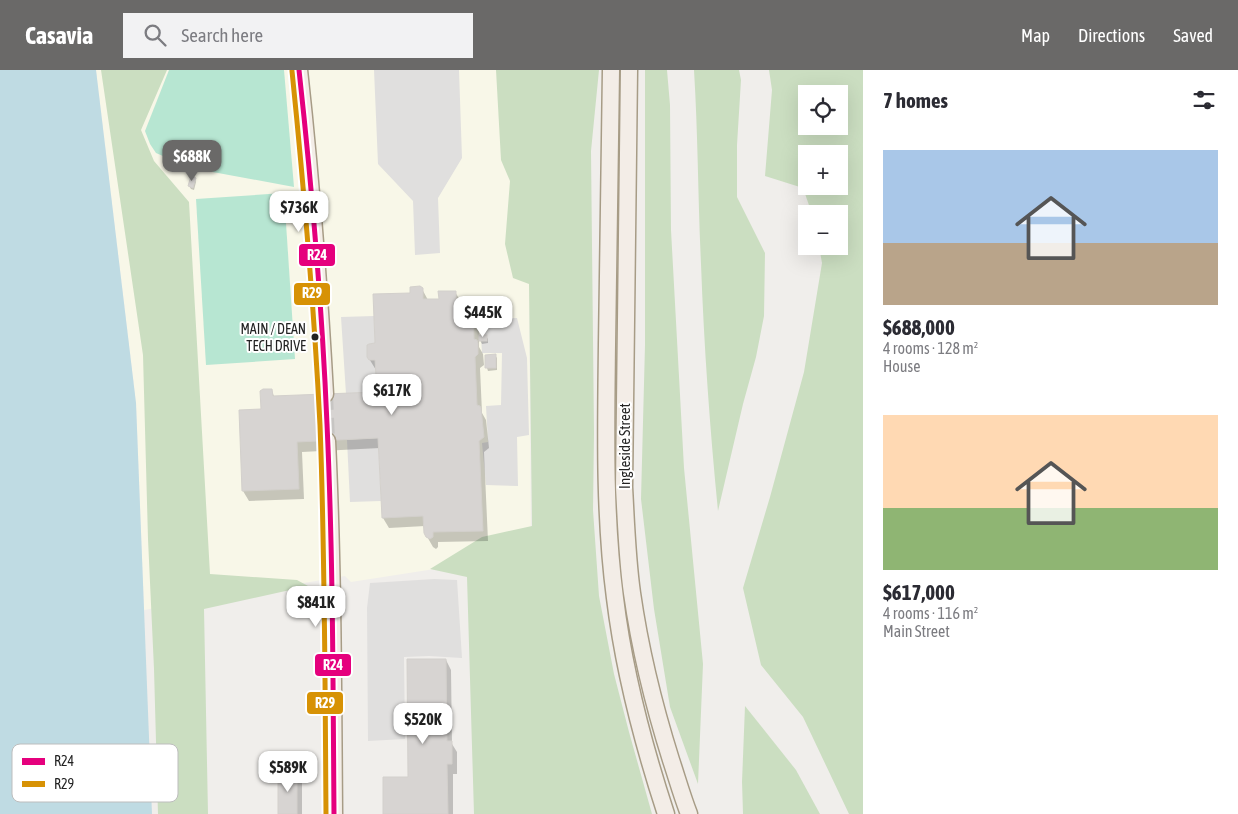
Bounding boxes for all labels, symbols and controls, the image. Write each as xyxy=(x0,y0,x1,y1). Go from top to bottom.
search box xyxy=(123,13,473,58)
icon: search xyxy=(141,21,169,49)
text: Casavia xyxy=(25,22,93,49)
text: Search here xyxy=(181,24,263,46)
text: Map xyxy=(1021,25,1050,46)
text: Directions xyxy=(1078,25,1145,46)
text: Saved xyxy=(1173,25,1213,46)
map controls xyxy=(798,85,848,255)
button: locate xyxy=(798,85,848,135)
icon: filters xyxy=(1190,86,1218,114)
text: 7 homes xyxy=(883,88,948,112)
pin: $688K xyxy=(157,140,227,182)
button: + xyxy=(798,145,848,195)
text: $688K xyxy=(173,147,211,165)
icon: home xyxy=(1006,183,1096,273)
pin: $736K xyxy=(264,190,334,233)
text: $736K xyxy=(280,198,318,216)
button: − xyxy=(798,205,848,255)
line badge: R24 xyxy=(298,243,336,267)
text: R24 xyxy=(307,247,327,263)
line badge: R29 xyxy=(293,282,331,306)
text: R29 xyxy=(302,285,322,301)
pin: $445K xyxy=(448,296,518,338)
text: $445K xyxy=(464,303,502,321)
text: $688,000 xyxy=(883,315,955,339)
place label: MAIN / DEAN TECH DRIVE xyxy=(240,321,306,354)
marker: MAIN / DEAN TECH DRIVE xyxy=(310,332,320,342)
text: 4 rooms · 128 m² xyxy=(883,339,978,357)
text: House xyxy=(883,357,920,375)
pin: $617K xyxy=(357,374,427,416)
text: $617K xyxy=(373,381,411,399)
street label: Ingleside Street xyxy=(616,403,633,489)
icon: home xyxy=(1006,448,1096,538)
text: $617,000 xyxy=(883,580,955,604)
pin: $841K xyxy=(281,586,351,628)
text: $841K xyxy=(297,593,335,611)
text: 4 rooms · 116 m² xyxy=(883,604,978,622)
text: Main Street xyxy=(883,622,950,640)
line badge: R24 xyxy=(314,653,352,677)
text: R24 xyxy=(323,657,343,673)
line badge: R29 xyxy=(306,691,344,715)
text: R29 xyxy=(315,695,335,711)
pin: $520K xyxy=(388,702,458,745)
text: $520K xyxy=(404,710,442,728)
legend xyxy=(12,744,178,802)
pin: $589K xyxy=(253,750,323,793)
text: R24 xyxy=(54,753,75,769)
text: $589K xyxy=(269,758,307,776)
text: R29 xyxy=(54,776,74,792)

